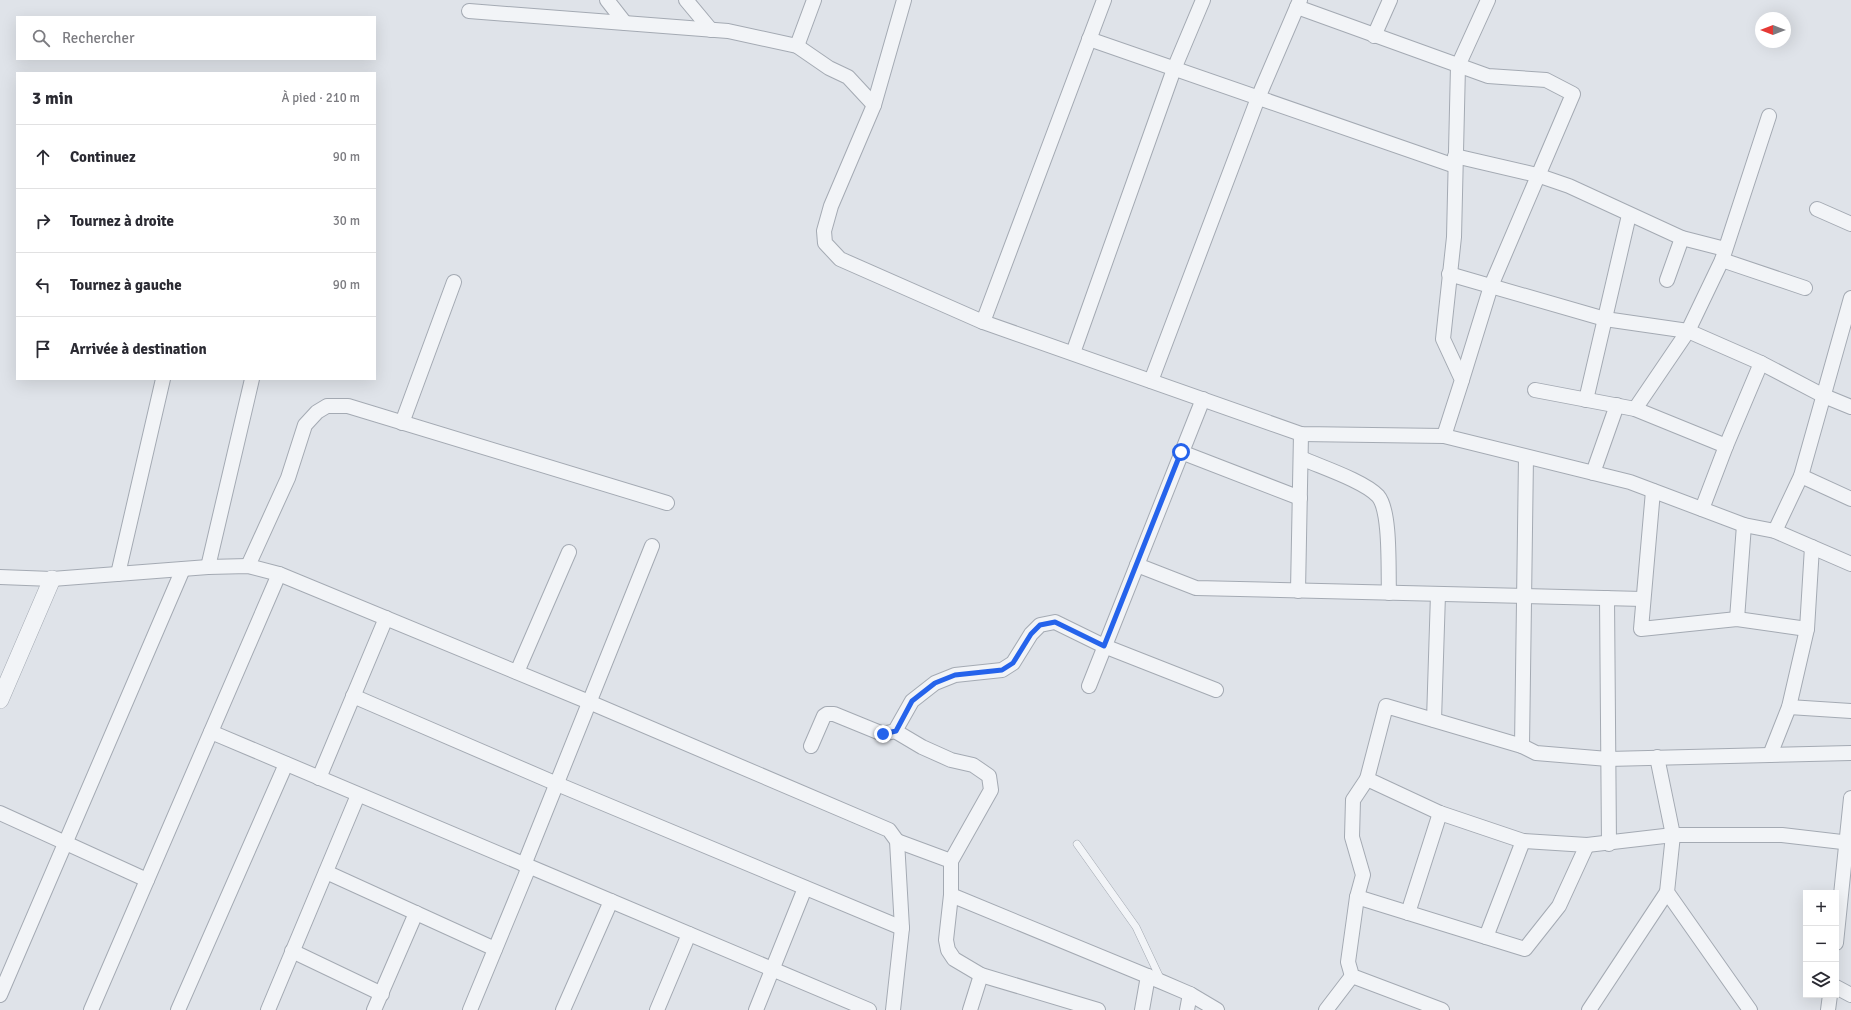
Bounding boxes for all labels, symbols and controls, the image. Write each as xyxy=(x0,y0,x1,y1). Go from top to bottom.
north arrow xyxy=(1755,12,1791,48)
search box xyxy=(16,16,376,60)
icon: search xyxy=(30,27,52,49)
text: Rechercher xyxy=(62,29,135,47)
text: 3 min xyxy=(32,88,73,109)
text: À pied · 210 m xyxy=(281,90,360,106)
icon: ahead xyxy=(32,146,54,168)
text: Continuez xyxy=(70,148,136,166)
text: 90 m xyxy=(333,149,360,165)
icon: right xyxy=(32,210,54,232)
text: Tournez à droite xyxy=(70,212,174,230)
text: 30 m xyxy=(333,213,360,229)
icon: left xyxy=(32,274,54,296)
text: Tournez à gauche xyxy=(70,276,182,294)
text: 90 m xyxy=(333,277,360,293)
icon: arrive xyxy=(32,338,54,360)
text: Arrivée à destination xyxy=(70,340,207,358)
route start xyxy=(1172,443,1190,461)
route end xyxy=(874,725,892,743)
map controls xyxy=(1803,890,1839,998)
button: + xyxy=(1803,890,1839,926)
button: − xyxy=(1803,926,1839,962)
button: layers xyxy=(1803,962,1839,998)

